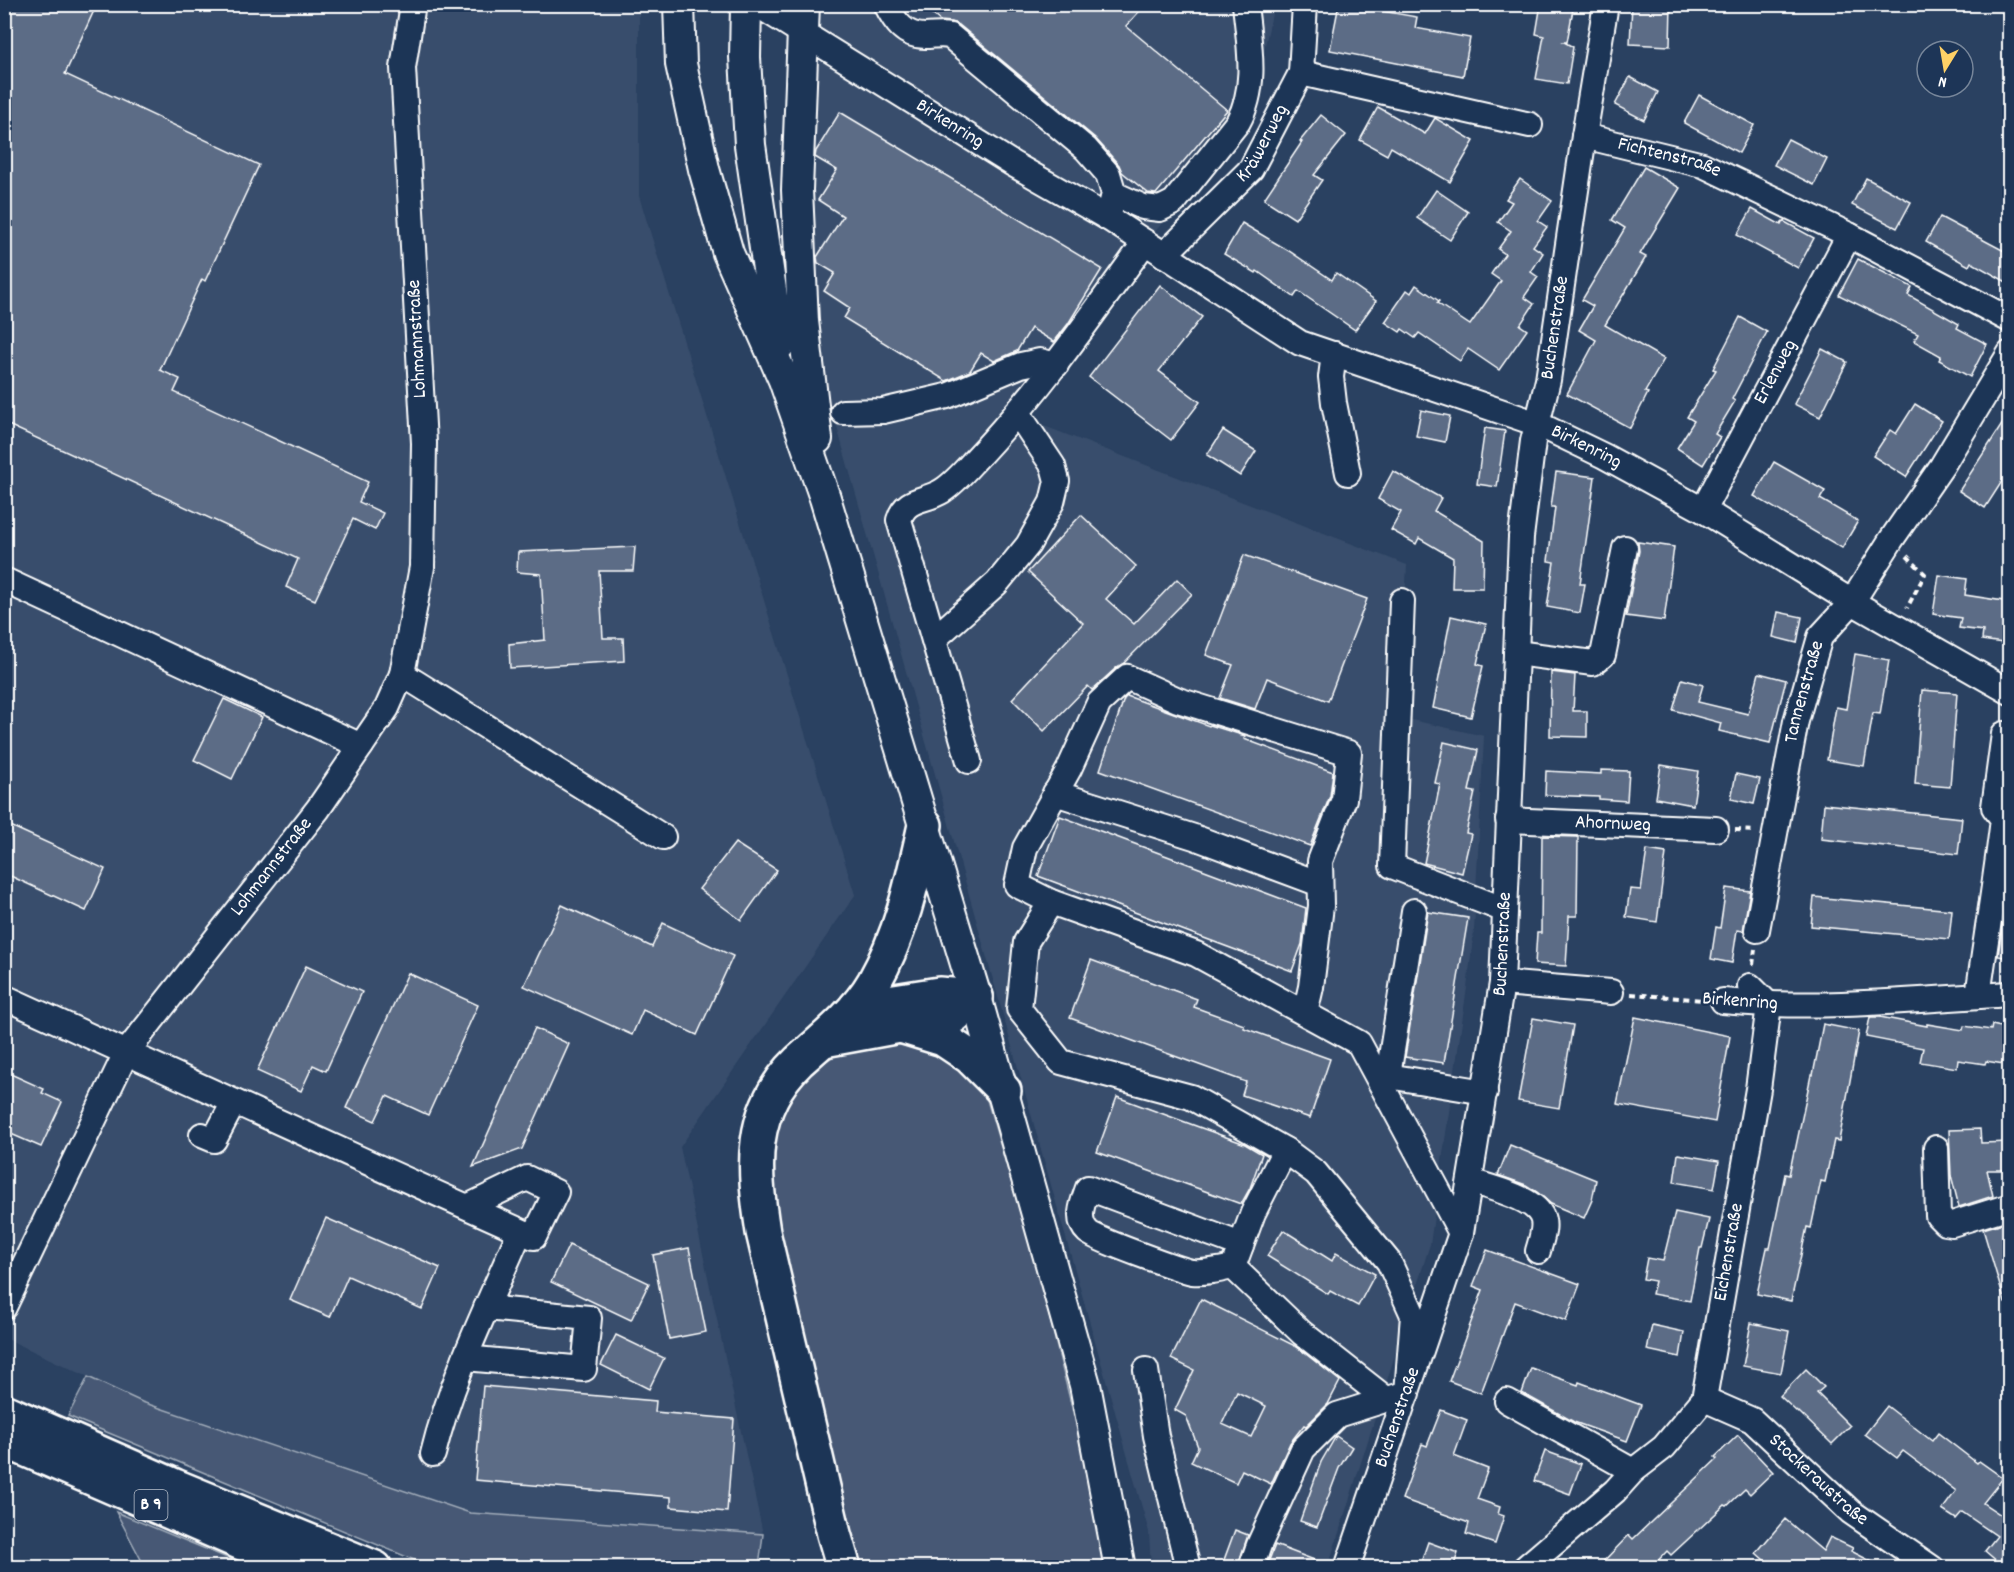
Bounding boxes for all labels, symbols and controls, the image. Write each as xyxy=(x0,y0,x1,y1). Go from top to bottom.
north arrow xyxy=(1915,39,1975,99)
text: N xyxy=(1936,69,1949,93)
street label: Birkenring xyxy=(910,93,989,156)
street label: Kräwerweg xyxy=(1230,100,1296,190)
street label: Fichtenstraße xyxy=(1615,131,1726,186)
street label: Buchenstraße xyxy=(1534,274,1577,381)
street label: Lohmannstraße xyxy=(401,279,435,399)
street label: Erlenweg xyxy=(1747,335,1805,410)
street label: Birkenring xyxy=(1546,418,1627,477)
street label: Tannenstraße xyxy=(1778,637,1832,745)
street label: Ahornweg xyxy=(1574,809,1652,840)
street label: Lohmannstraße xyxy=(224,812,320,923)
street label: Buchenstraße xyxy=(1486,891,1520,998)
street label: Birkenring xyxy=(1701,985,1779,1019)
street label: Eichenstraße xyxy=(1707,1201,1752,1303)
street label: Buchenstraße xyxy=(1368,1363,1428,1471)
street label: Stockeraustraße xyxy=(1762,1428,1874,1534)
road number: B 9 xyxy=(134,1490,168,1520)

